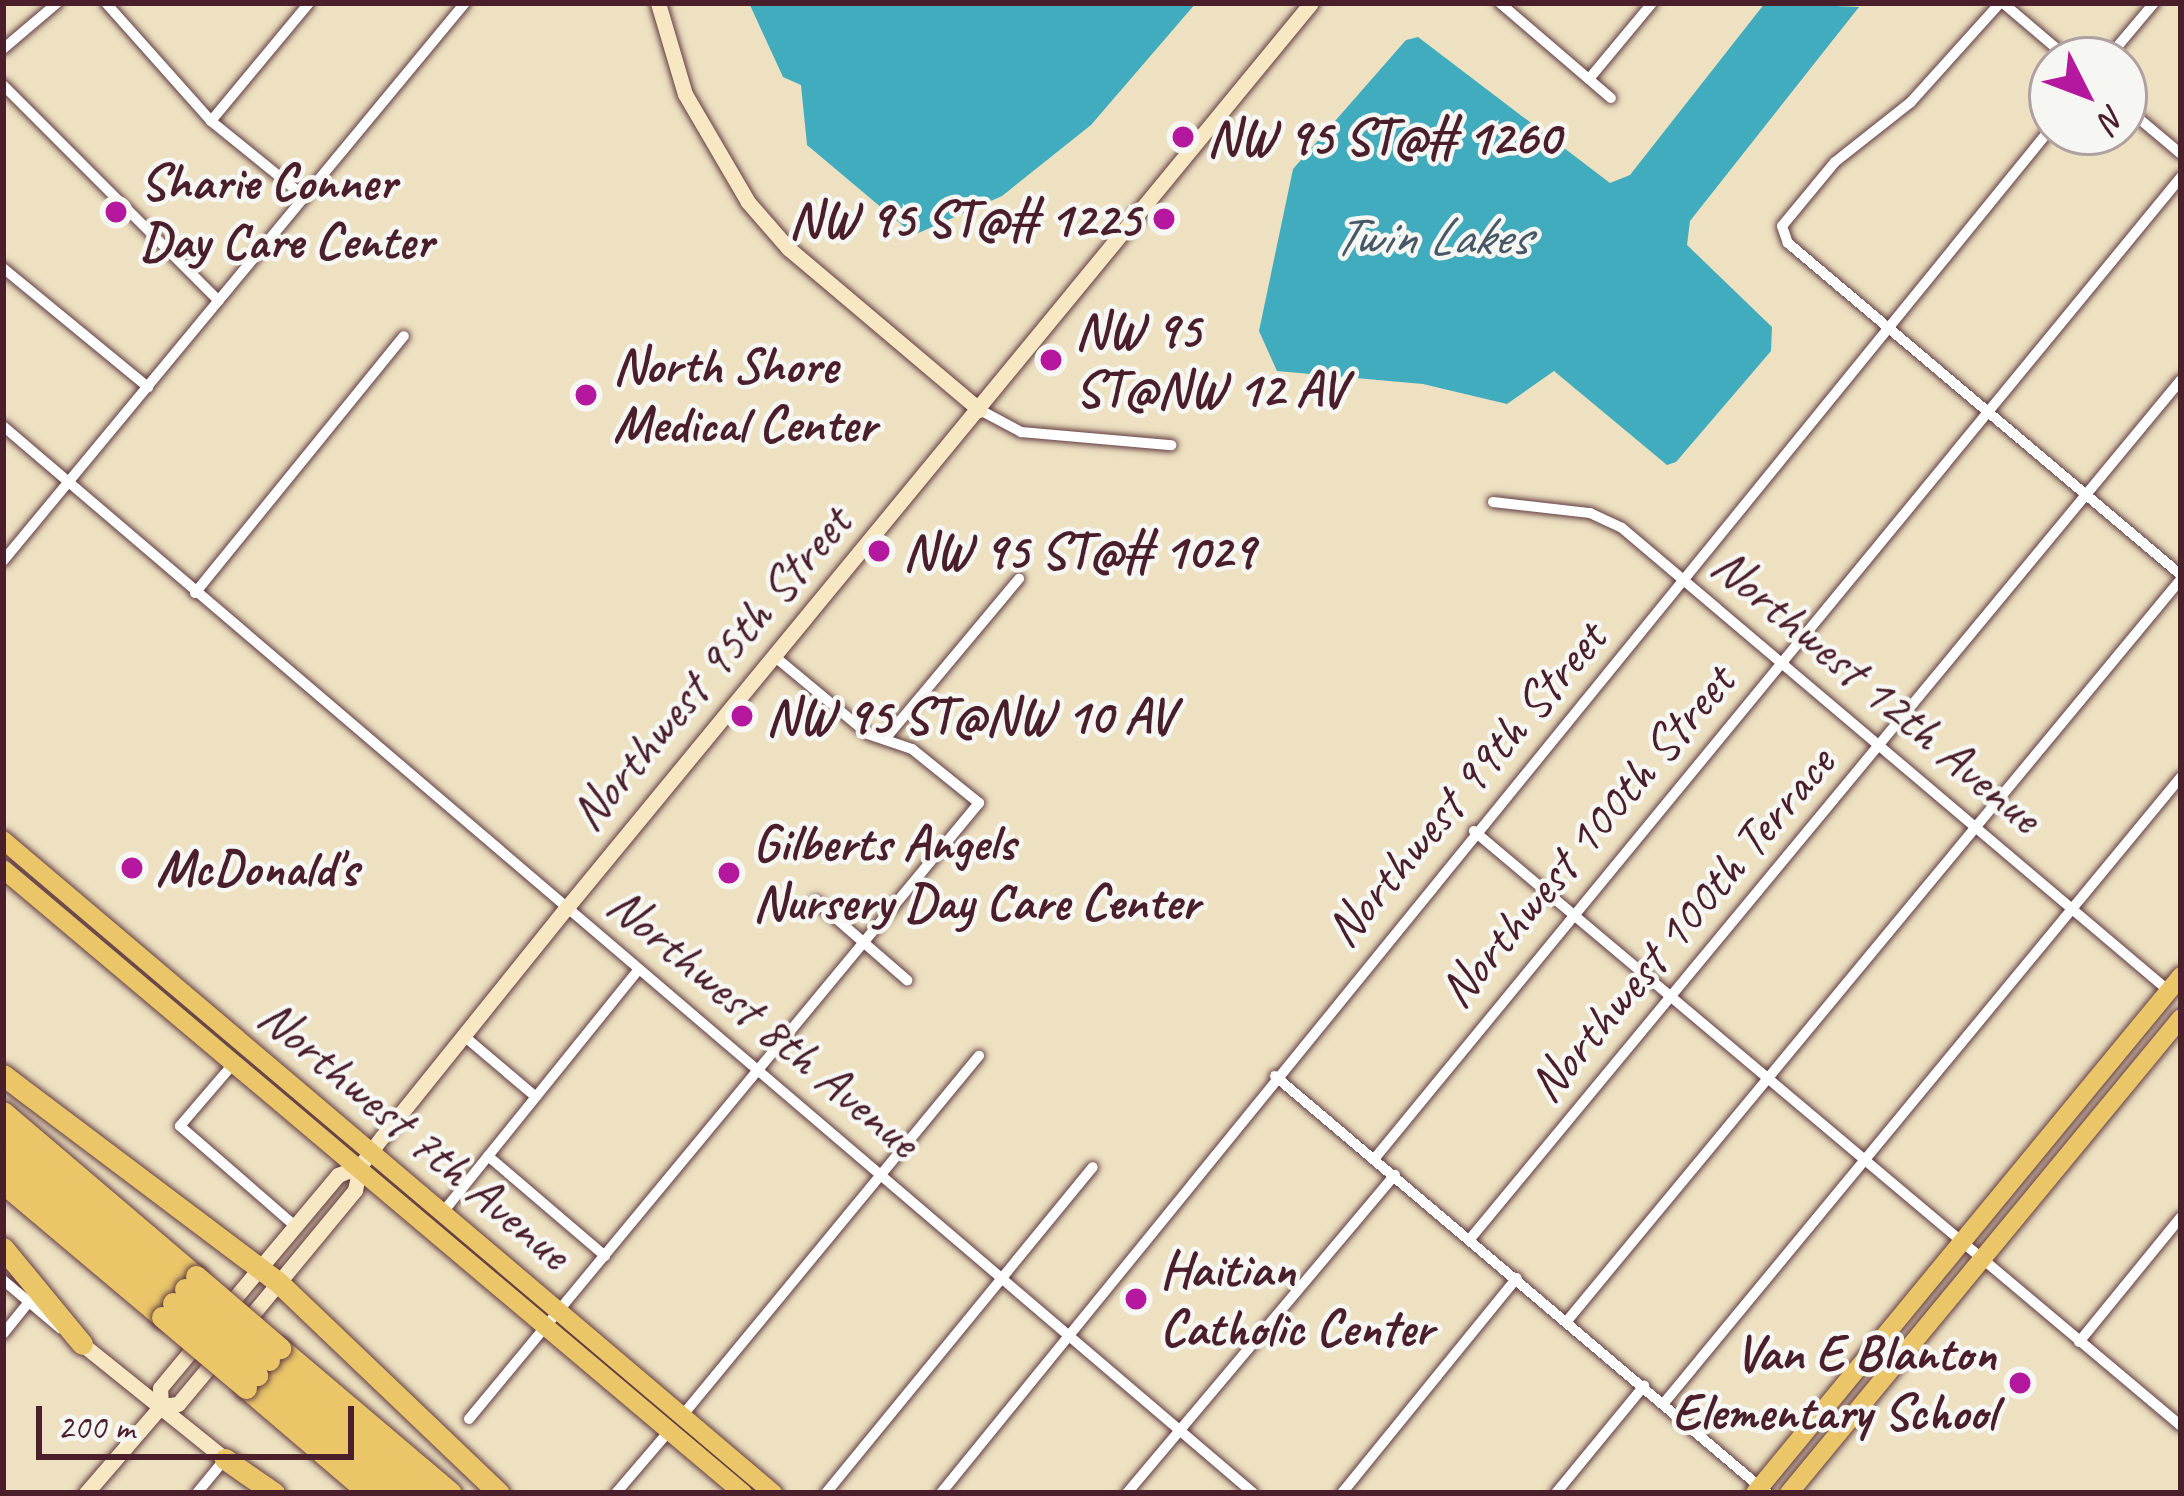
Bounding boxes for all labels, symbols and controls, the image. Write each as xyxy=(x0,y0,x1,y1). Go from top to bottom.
north arrow xyxy=(2028,36,2148,156)
text: N xyxy=(2090,96,2135,140)
place label: NW 95 ST@# 1260 xyxy=(1207,106,1560,168)
marker: NW 95 ST@# 1260 xyxy=(1170,124,1196,150)
place label: Sharie Conner Day Care Center xyxy=(140,152,433,272)
place label: NW 95 ST@# 1225 xyxy=(789,188,1140,250)
marker: Sharie Conner Day Care Center xyxy=(103,199,129,225)
water label: Twin Lakes xyxy=(1331,204,1529,268)
marker: NW 95 ST@# 1225 xyxy=(1151,206,1177,232)
place label: NW 95 ST@NW 12 AV xyxy=(1075,300,1345,420)
place label: North Shore Medical Center xyxy=(613,335,876,455)
marker: NW 95 ST@NW 12 AV xyxy=(1038,347,1064,373)
marker: North Shore Medical Center xyxy=(570,379,602,411)
street label: Northwest 95th Street xyxy=(556,493,864,843)
place label: NW 95 ST@# 1029 xyxy=(903,520,1254,582)
street label: Northwest 12th Avenue xyxy=(1700,534,2054,846)
marker: NW 95 ST@# 1029 xyxy=(866,538,892,564)
street label: Northwest 99th Street xyxy=(1311,609,1619,959)
street label: Northwest 100th Street xyxy=(1425,652,1747,1020)
place label: NW 95 ST@NW 10 AV xyxy=(766,685,1173,747)
marker: NW 95 ST@NW 10 AV xyxy=(729,703,755,729)
street label: Northwest 100th Terrace xyxy=(1514,734,1848,1114)
place label: Gilberts Angels Nursery Day Care Center xyxy=(753,813,1198,933)
place label: McDonald's xyxy=(156,837,358,899)
marker: McDonald's xyxy=(119,855,145,881)
marker: Gilberts Angels Nursery Day Care Center xyxy=(716,860,742,886)
street label: Northwest 8th Avenue xyxy=(595,874,933,1170)
street label: Northwest 7th Avenue xyxy=(246,986,584,1282)
place label: Haitian Catholic Center xyxy=(1160,1239,1433,1359)
marker: Haitian Catholic Center xyxy=(1123,1286,1149,1312)
place label: Van E Blanton Elementary School xyxy=(1672,1323,1996,1443)
marker: Van E Blanton Elementary School xyxy=(2007,1370,2033,1396)
scale bar xyxy=(42,1382,360,1456)
text: 200 m xyxy=(57,1404,134,1450)

